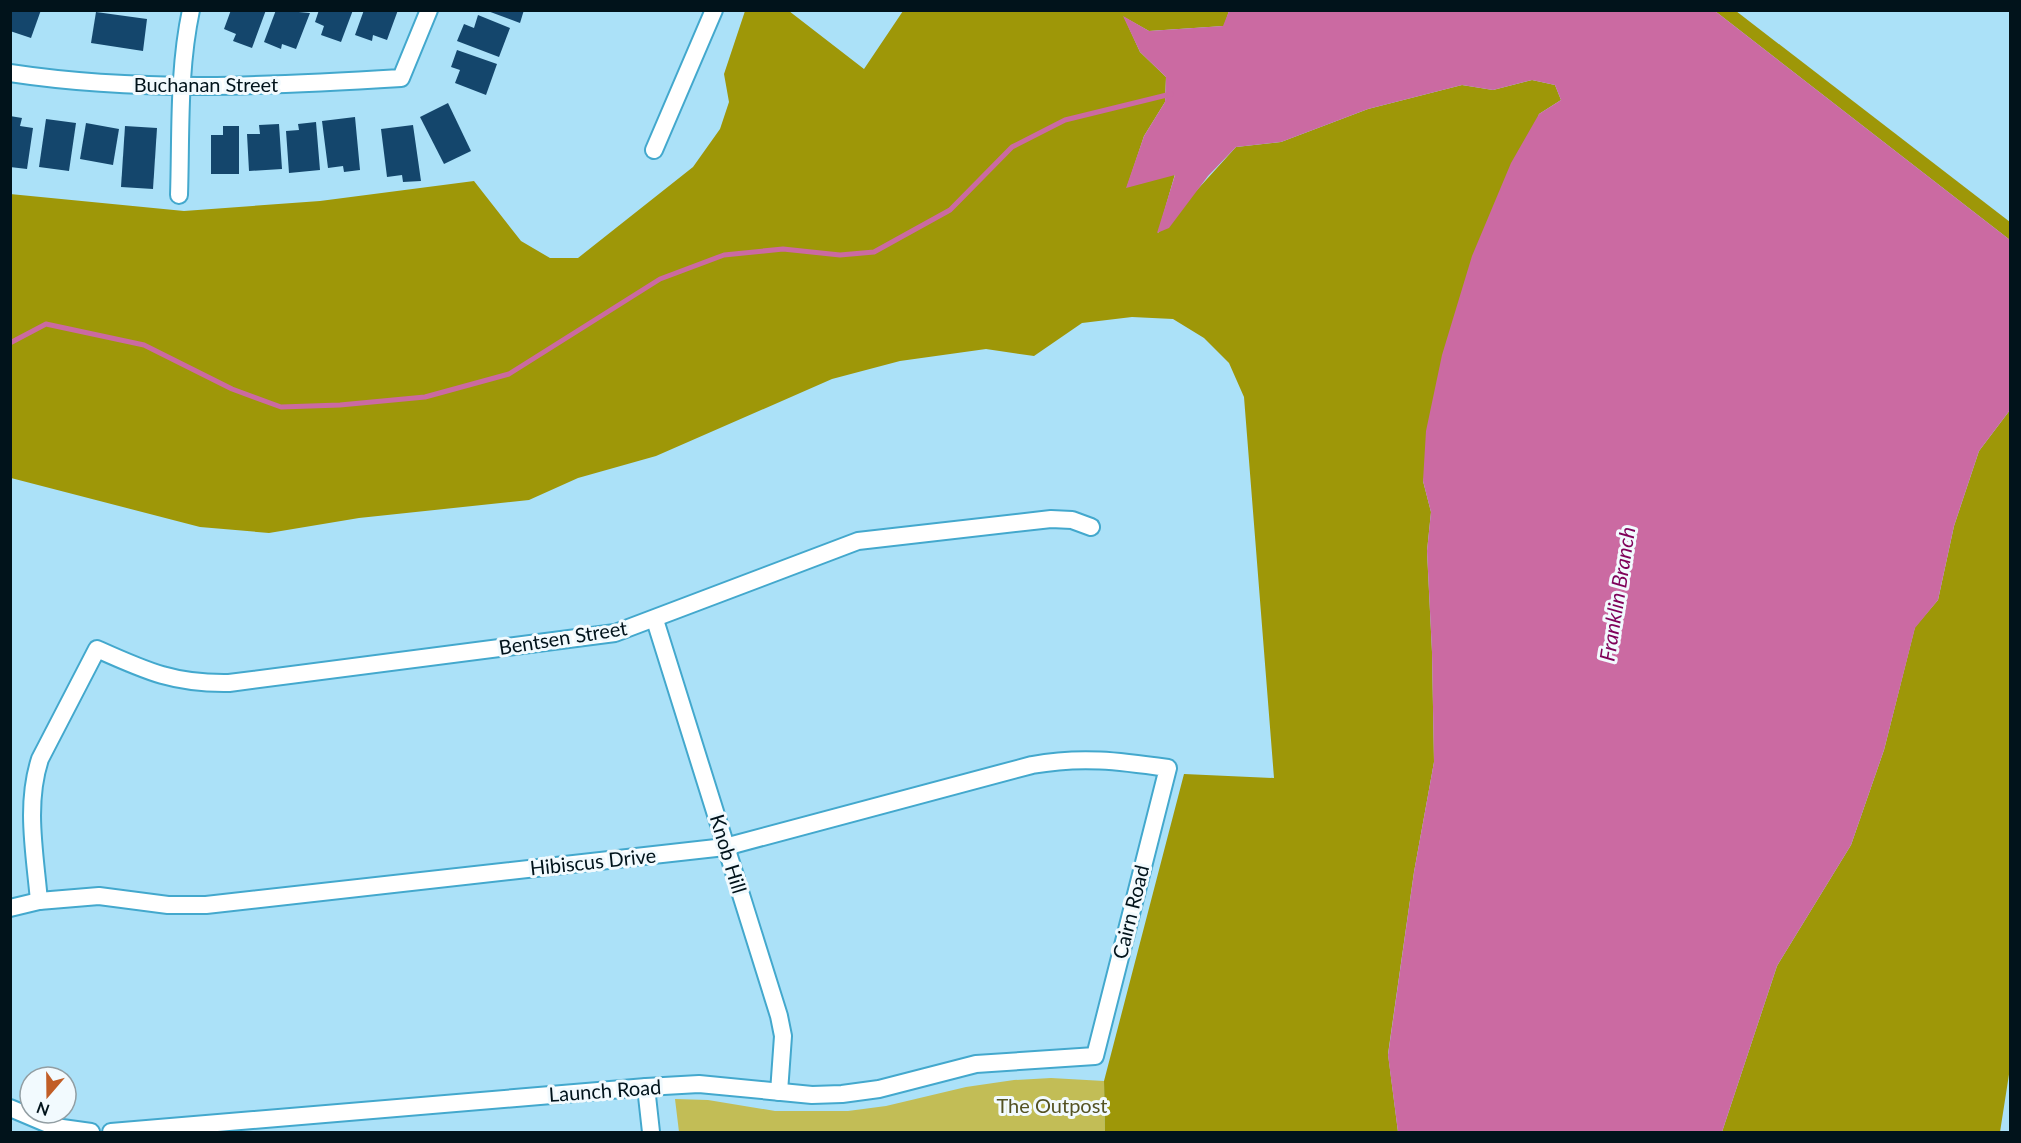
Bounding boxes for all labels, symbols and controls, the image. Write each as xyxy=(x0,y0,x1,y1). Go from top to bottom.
street label: Buchanan Street xyxy=(134,72,278,96)
water label: Franklin Branch xyxy=(1594,525,1639,663)
street label: Bentsen Street xyxy=(497,615,629,659)
street label: Knob Hill xyxy=(706,811,752,896)
street label: Hibiscus Drive xyxy=(529,842,657,880)
street label: Cairn Road xyxy=(1107,862,1153,961)
north arrow xyxy=(18,1065,78,1125)
street label: Launch Road xyxy=(548,1074,662,1106)
park label: The Outpost xyxy=(996,1093,1108,1117)
text: N xyxy=(34,1099,52,1121)

